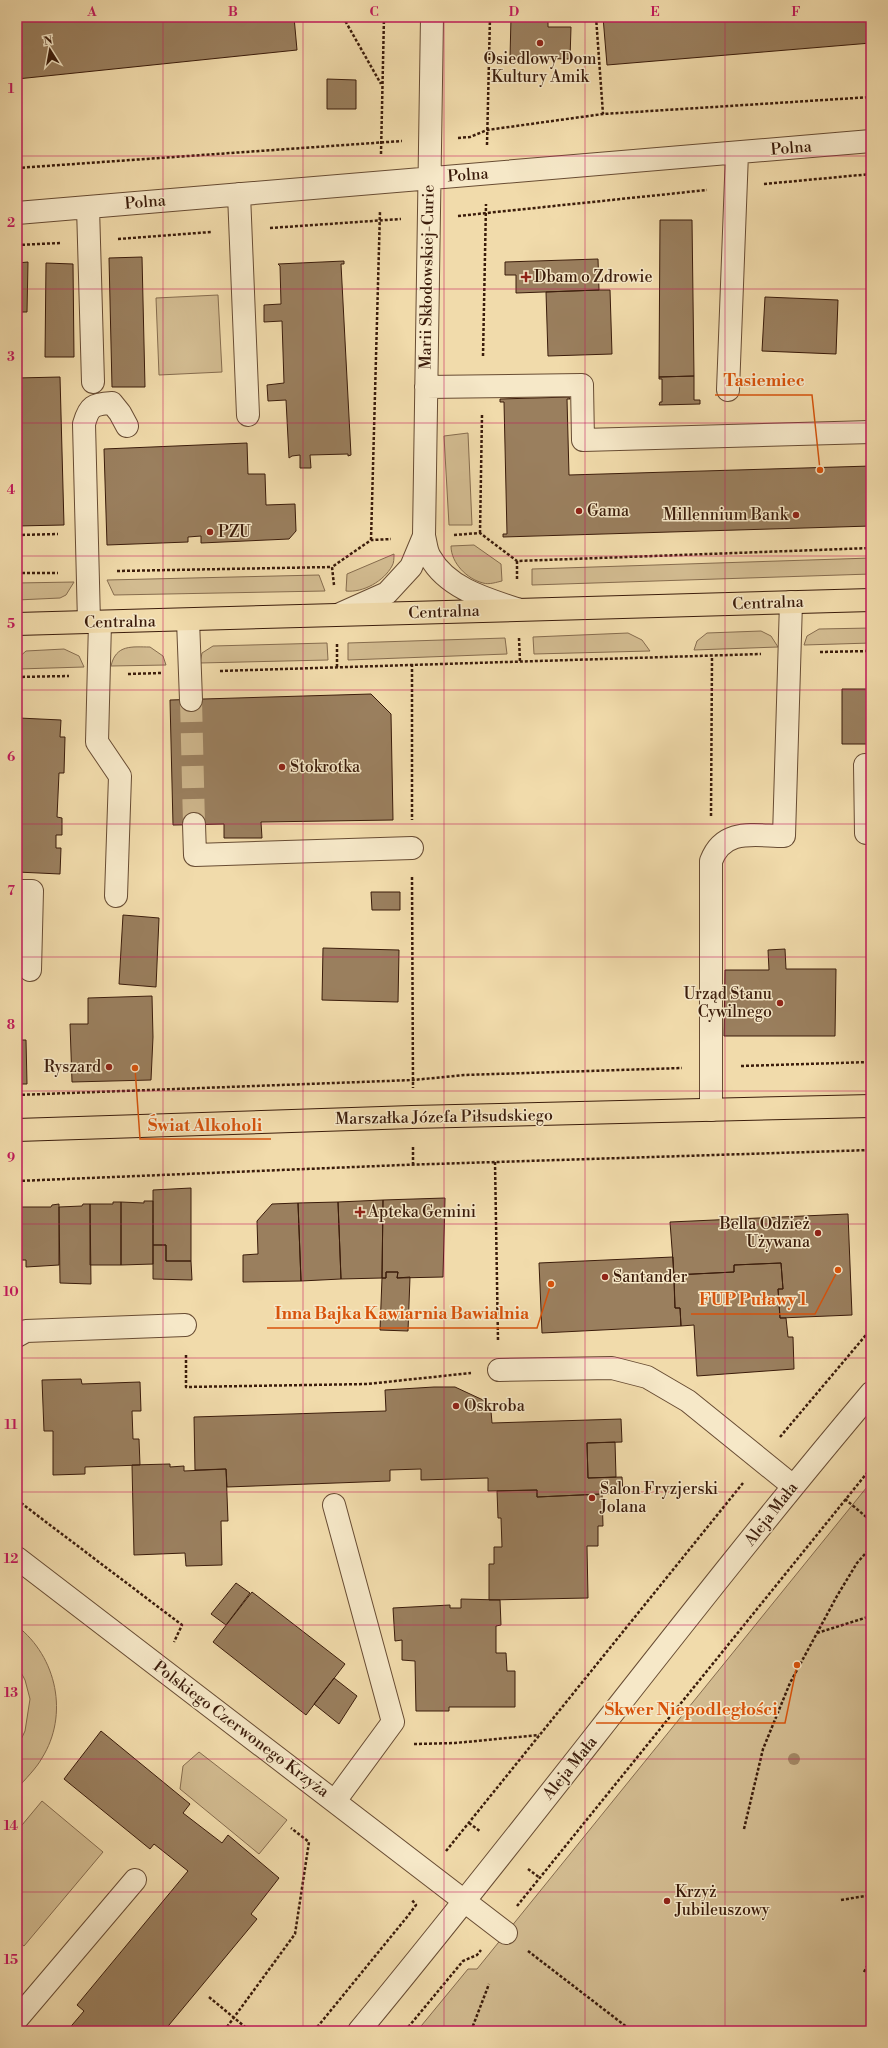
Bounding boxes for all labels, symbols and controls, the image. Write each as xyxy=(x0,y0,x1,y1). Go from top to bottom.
text: A xyxy=(86,4,97,20)
text: B xyxy=(228,4,238,20)
text: C xyxy=(369,4,379,20)
text: D xyxy=(509,4,519,20)
text: E xyxy=(650,4,660,20)
text: F xyxy=(791,4,801,20)
north arrow xyxy=(30,30,70,70)
text: N xyxy=(43,33,54,49)
marker: Osiedlowy Dom Kultury Amik xyxy=(535,38,545,48)
place label: Osiedlowy Dom Kultury Amik xyxy=(484,49,596,87)
text: 1 xyxy=(8,81,15,97)
street label: Polna xyxy=(770,136,813,160)
street label: Polna xyxy=(447,164,490,186)
street label: Marii Skłodowskiej-Curie xyxy=(415,184,439,370)
street label: Polna xyxy=(124,190,167,214)
text: 2 xyxy=(7,215,15,231)
place label: Dbam o Zdrowie xyxy=(534,267,653,287)
marker: Dbam o Zdrowie xyxy=(521,272,531,282)
text: 3 xyxy=(7,349,15,365)
callout: Tasiemiec xyxy=(715,366,812,395)
text: Tasiemiec xyxy=(724,370,805,392)
text: 4 xyxy=(7,482,16,498)
place label: Gama xyxy=(587,501,630,521)
place label: Millennium Bank xyxy=(663,505,790,525)
marker: Gama xyxy=(574,506,584,516)
marker: Millennium Bank xyxy=(791,510,801,520)
place label: PZU xyxy=(218,522,251,542)
marker: PZU xyxy=(205,527,215,537)
street label: Centralna xyxy=(732,592,805,614)
street label: Centralna xyxy=(408,601,481,623)
street label: Centralna xyxy=(84,611,157,633)
text: 5 xyxy=(7,616,15,632)
text: 6 xyxy=(7,749,15,765)
place label: Stokrotka xyxy=(290,757,361,777)
marker: Stokrotka xyxy=(277,762,287,772)
text: 7 xyxy=(7,883,15,899)
place label: Urząd Stanu Cywilnego xyxy=(684,984,772,1022)
marker: Urząd Stanu Cywilnego xyxy=(775,998,785,1008)
text: 8 xyxy=(7,1017,15,1033)
place label: Ryszard xyxy=(44,1057,101,1077)
marker: Ryszard xyxy=(104,1062,114,1072)
street label: Marszałka Józefa Piłsudskiego xyxy=(335,1105,553,1129)
callout: Świat Alkoholi xyxy=(140,1110,271,1139)
text: Świat Alkoholi xyxy=(148,1114,263,1137)
text: 9 xyxy=(7,1150,15,1166)
place label: Apteka Gemini xyxy=(367,1202,476,1222)
marker: Apteka Gemini xyxy=(355,1207,365,1217)
place label: Bella Odzież Używana xyxy=(718,1214,811,1252)
marker: Bella Odzież Używana xyxy=(813,1228,823,1238)
place label: Santander xyxy=(613,1267,688,1287)
marker: Santander xyxy=(600,1272,610,1282)
text: 10 xyxy=(3,1284,19,1300)
callout: FUP Puławy 1 xyxy=(691,1285,815,1314)
text: FUP Puławy 1 xyxy=(699,1289,808,1311)
callout: Inna Bajka Kawiarnia Bawialnia xyxy=(267,1299,537,1328)
text: Inna Bajka Kawiarnia Bawialnia xyxy=(275,1303,530,1325)
place label: Oskroba xyxy=(464,1396,526,1416)
marker: Oskroba xyxy=(451,1401,461,1411)
text: 11 xyxy=(5,1417,18,1433)
street label: Aleja Mała xyxy=(739,1477,803,1551)
place label: Salon Fryzjerski Jolana xyxy=(599,1479,718,1517)
marker: Salon Fryzjerski Jolana xyxy=(587,1493,597,1503)
text: 12 xyxy=(4,1551,18,1567)
street label: Polskiego Czerwonego Krzyża xyxy=(149,1656,334,1802)
text: 13 xyxy=(4,1685,18,1701)
callout: Skwer Niepodległości xyxy=(596,1694,785,1723)
text: Skwer Niepodległości xyxy=(604,1699,778,1721)
street label: Aleja Mała xyxy=(538,1732,602,1804)
text: 14 xyxy=(4,1818,18,1834)
place label: Krzyż Jubileuszowy xyxy=(674,1882,770,1920)
marker: Krzyż Jubileuszowy xyxy=(662,1896,672,1906)
text: 15 xyxy=(4,1952,18,1968)

